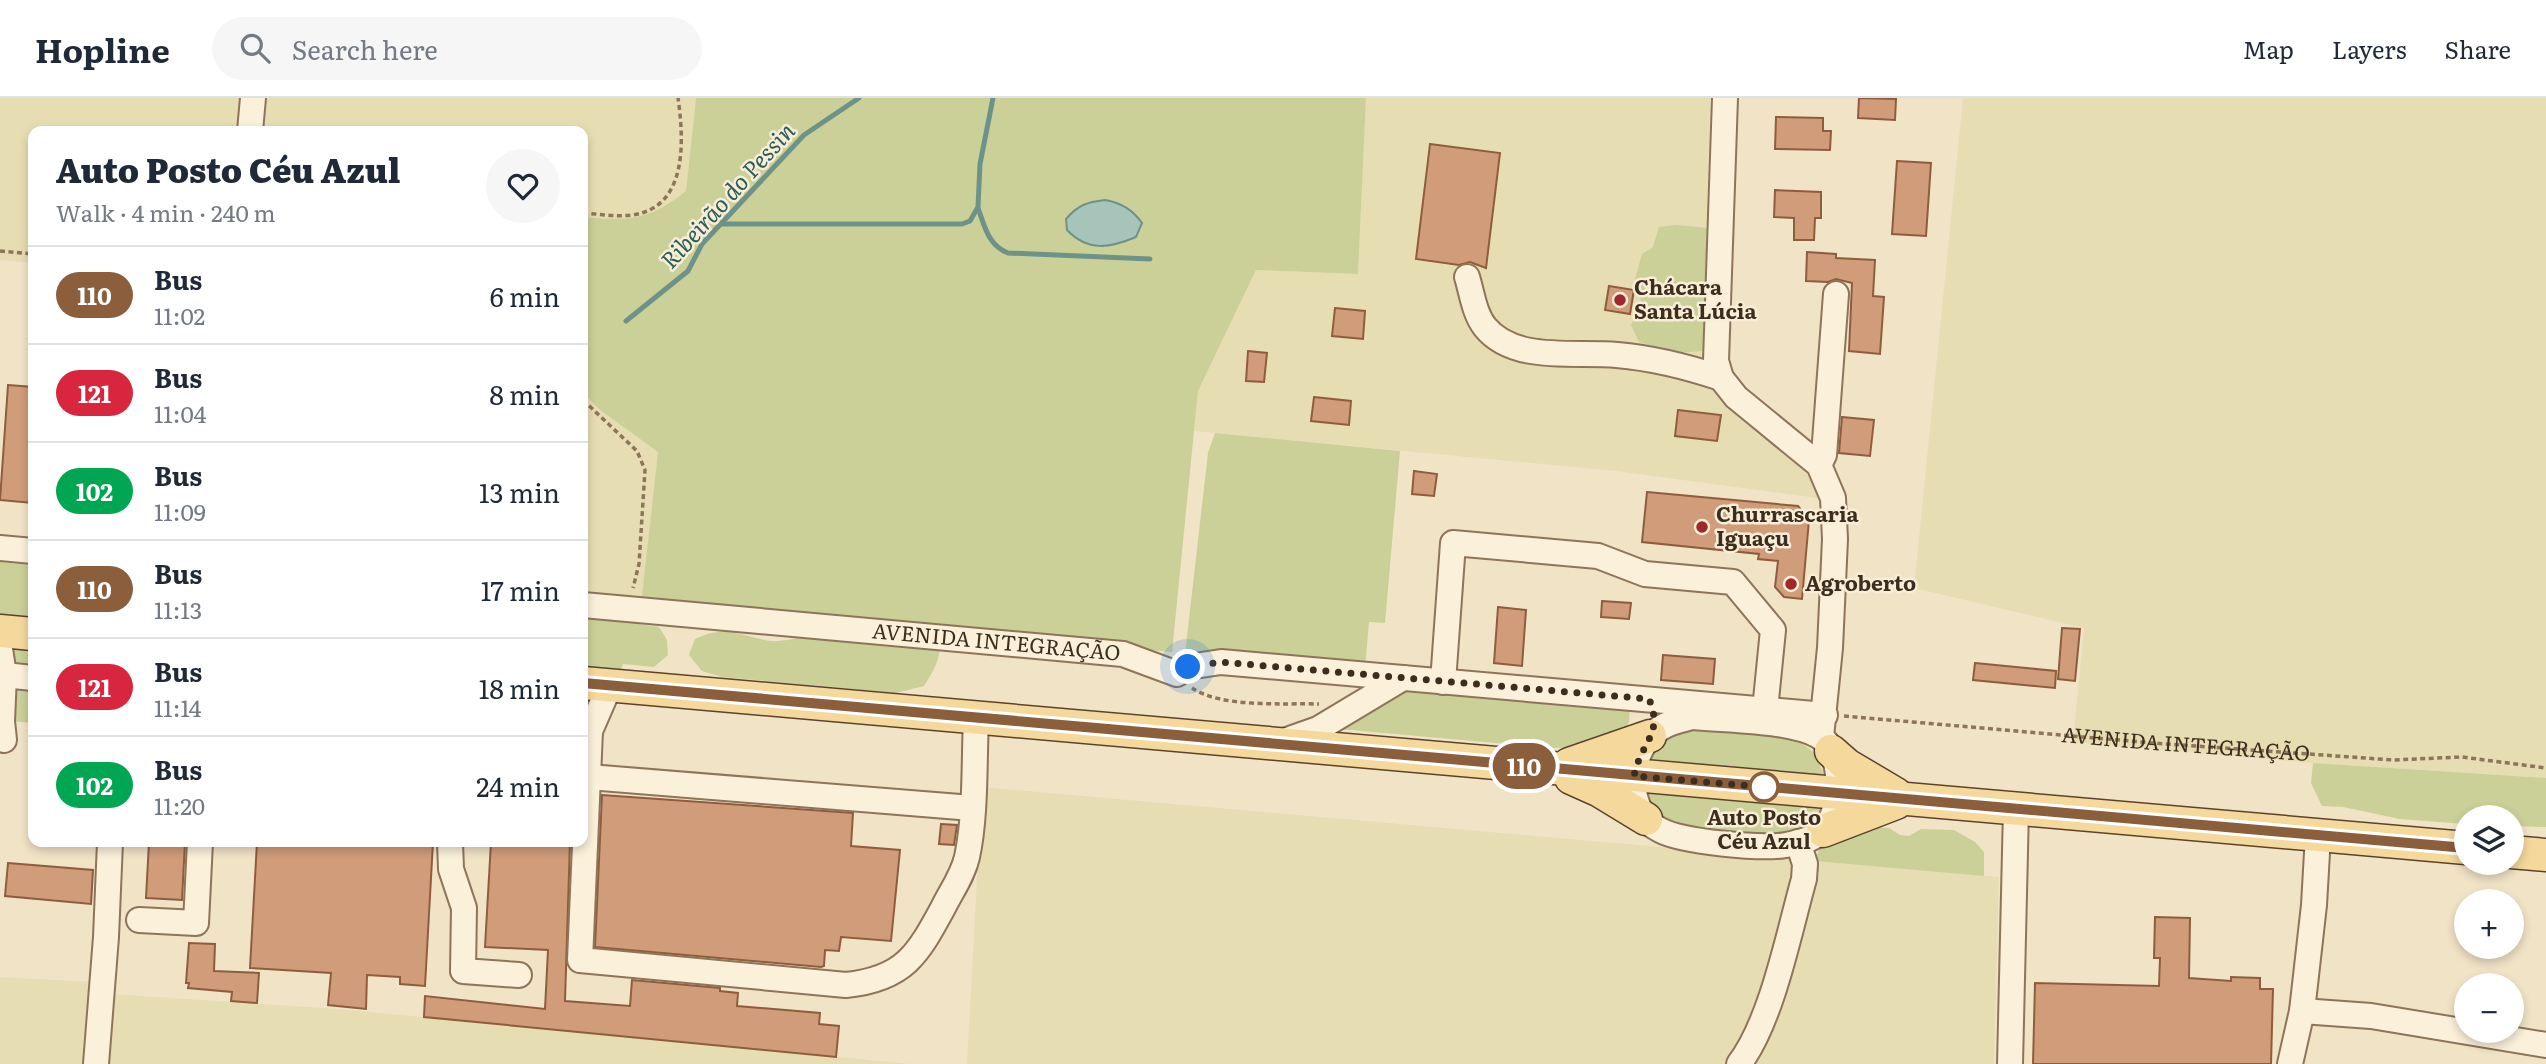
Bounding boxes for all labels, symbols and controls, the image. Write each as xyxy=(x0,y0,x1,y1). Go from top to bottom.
search box xyxy=(212,17,702,80)
text: Hopline xyxy=(35,24,170,73)
icon: search xyxy=(236,29,274,67)
text: Search here xyxy=(292,29,438,68)
text: Map xyxy=(2243,31,2294,66)
text: Layers xyxy=(2332,31,2406,66)
text: Share xyxy=(2444,31,2511,66)
water label: Ribeirão do Pessin xyxy=(652,114,802,275)
text: Auto Posto Céu Azul xyxy=(56,144,400,193)
button: heart xyxy=(486,149,560,223)
text: Walk · 4 min · 240 m xyxy=(56,195,276,229)
text: Bus xyxy=(154,259,202,298)
place label: Chácara Santa Lúcia xyxy=(1634,270,1757,325)
text: 6 min xyxy=(490,276,560,315)
text: 110 xyxy=(77,277,112,312)
marker: Chácara Santa Lúcia xyxy=(1612,292,1628,308)
text: 11:02 xyxy=(154,298,205,332)
text: Bus xyxy=(154,357,202,396)
text: 8 min xyxy=(489,374,560,413)
text: 121 xyxy=(78,375,111,410)
text: 11:04 xyxy=(154,396,206,430)
text: Bus xyxy=(154,455,202,494)
text: 13 min xyxy=(479,472,560,511)
text: 102 xyxy=(76,473,113,508)
text: 11:09 xyxy=(154,494,206,528)
place label: Churrascaria Iguaçu xyxy=(1716,497,1860,552)
marker: Churrascaria Iguaçu xyxy=(1694,519,1710,535)
text: Bus xyxy=(154,553,202,592)
place label: Agroberto xyxy=(1805,566,1916,597)
text: 17 min xyxy=(481,570,560,609)
text: 110 xyxy=(77,571,112,606)
marker: Agroberto xyxy=(1783,576,1799,592)
text: 11:13 xyxy=(154,592,202,626)
street label: AVENIDA INTEGRAÇÃO xyxy=(871,613,1122,667)
your location xyxy=(1170,649,1205,684)
text: Bus xyxy=(154,651,202,690)
text: 18 min xyxy=(479,668,560,707)
text: 121 xyxy=(78,669,111,704)
text: 11:14 xyxy=(154,690,202,724)
street label: AVENIDA INTEGRAÇÃO xyxy=(2060,717,2311,767)
line badge: 110 xyxy=(1484,743,1564,789)
text: 110 xyxy=(1507,748,1541,783)
text: Bus xyxy=(154,749,202,788)
text: 24 min xyxy=(476,766,560,805)
text: 102 xyxy=(76,767,113,802)
marker: Auto Posto Céu Azul xyxy=(1749,772,1779,802)
text: 11:20 xyxy=(154,788,205,822)
place label: Auto Posto Céu Azul xyxy=(1707,800,1821,855)
map controls xyxy=(2454,805,2524,1043)
button: layers xyxy=(2454,805,2524,875)
button: + xyxy=(2454,889,2524,959)
button: − xyxy=(2454,973,2524,1043)

